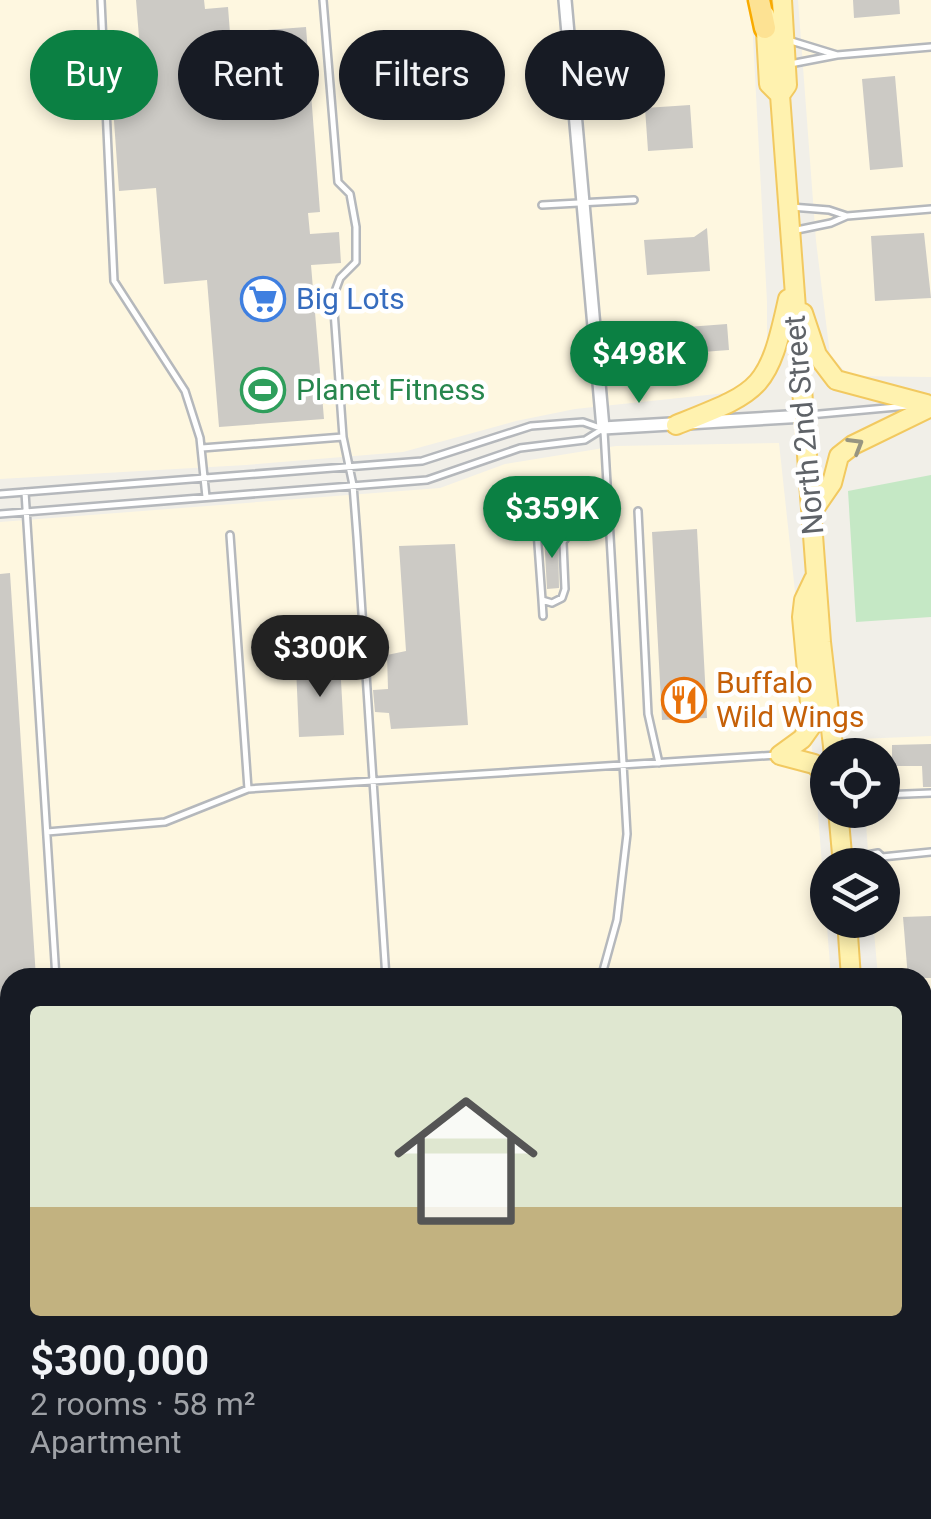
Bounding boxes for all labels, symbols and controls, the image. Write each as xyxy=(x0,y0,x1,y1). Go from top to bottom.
chip: Buy xyxy=(30,30,158,120)
chip: Rent xyxy=(178,30,319,120)
chip: Filters xyxy=(339,30,505,120)
chip: New xyxy=(525,30,665,120)
supermarket icon: Big Lots xyxy=(240,276,286,322)
place label: Big Lots xyxy=(296,281,405,316)
street label: North 2nd Street xyxy=(776,314,831,536)
pin: $498K xyxy=(569,321,709,406)
text: $498K xyxy=(592,334,686,372)
sports icon: Planet Fitness xyxy=(240,367,286,413)
place label: Planet Fitness xyxy=(296,372,485,407)
one-way arrow xyxy=(845,438,863,457)
pin: $359K xyxy=(482,476,622,561)
text: $359K xyxy=(505,489,599,527)
pin: $300K xyxy=(250,615,390,700)
text: $300K xyxy=(273,628,367,666)
place label: Buffalo Wild Wings xyxy=(716,665,864,734)
restaurant icon: Buffalo Wild Wings xyxy=(661,677,707,723)
map controls xyxy=(810,738,900,938)
button: locate xyxy=(810,738,900,828)
button: layers xyxy=(810,848,900,938)
icon: home xyxy=(376,1071,556,1251)
text: $300,000 xyxy=(30,1336,209,1385)
text: 2 rooms · 58 m² xyxy=(30,1385,255,1423)
text: Apartment xyxy=(30,1423,182,1461)

